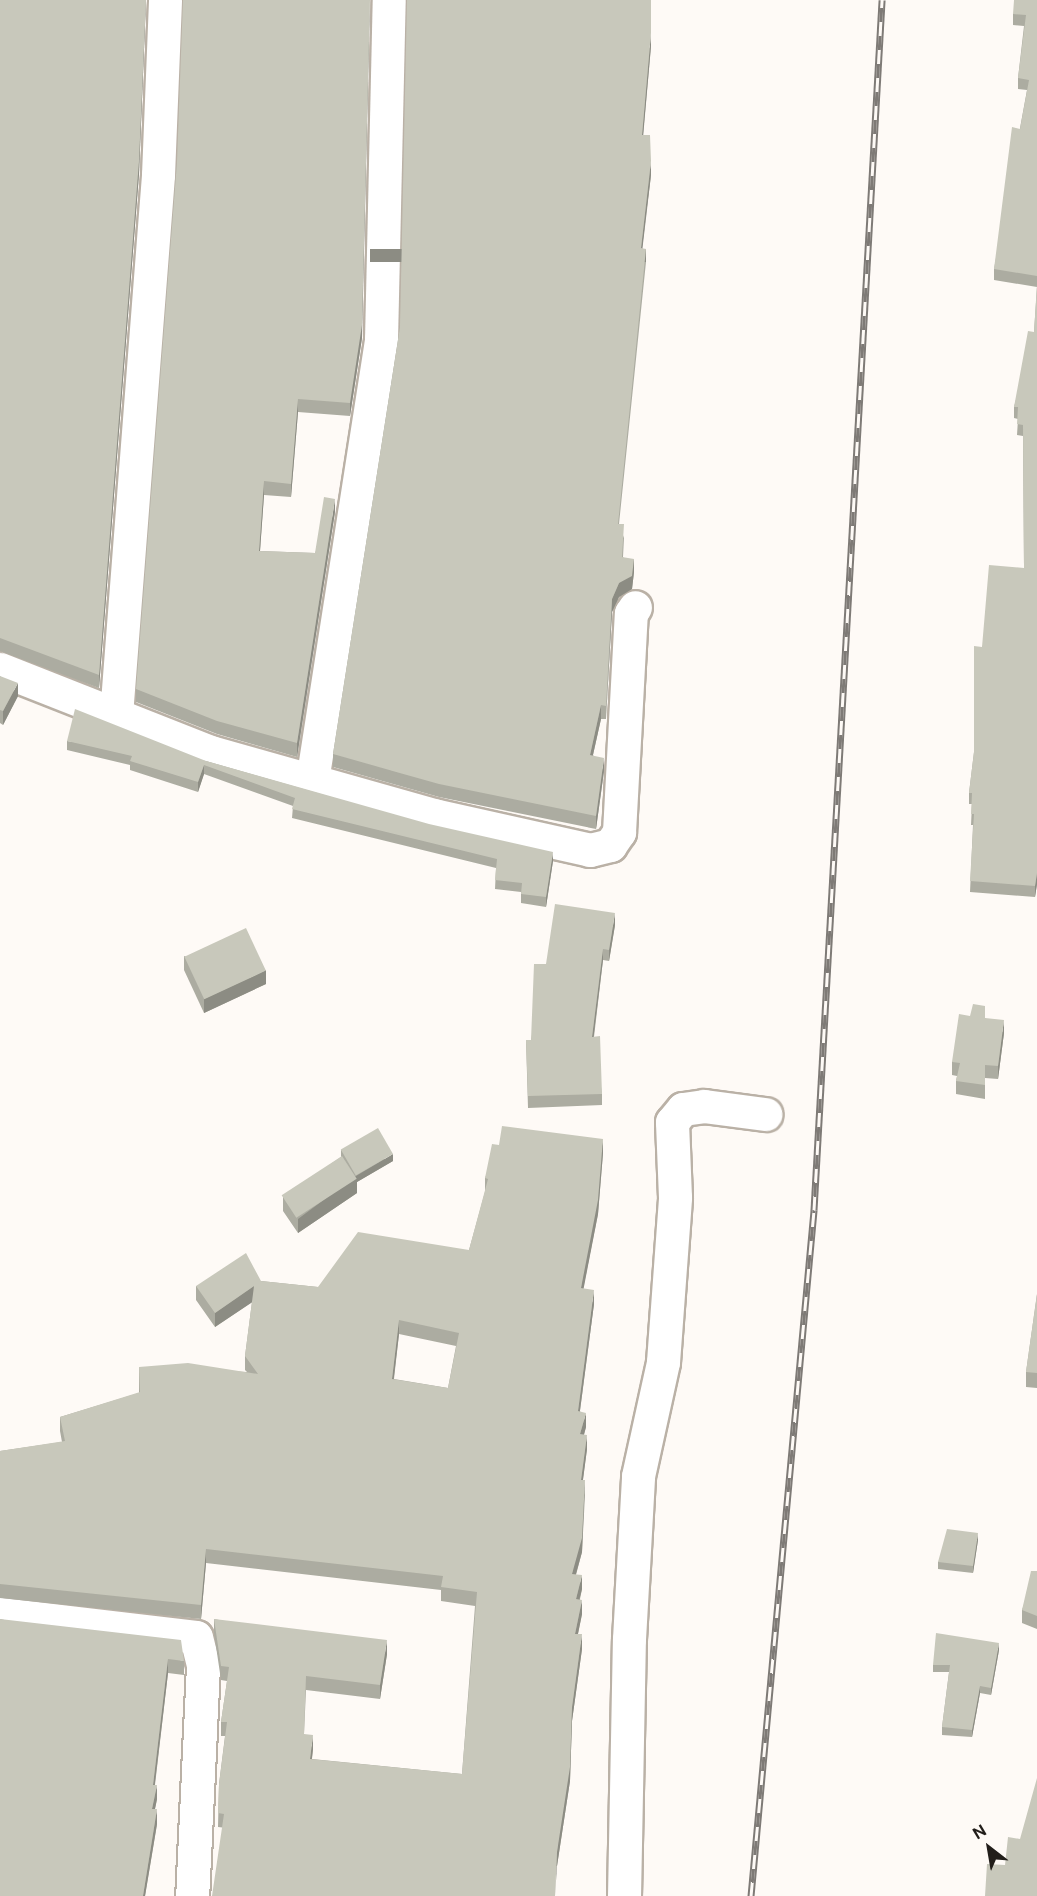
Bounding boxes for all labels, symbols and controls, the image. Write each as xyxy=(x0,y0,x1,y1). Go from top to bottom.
north arrow xyxy=(959,1818,1019,1878)
text: N xyxy=(969,1821,990,1844)

